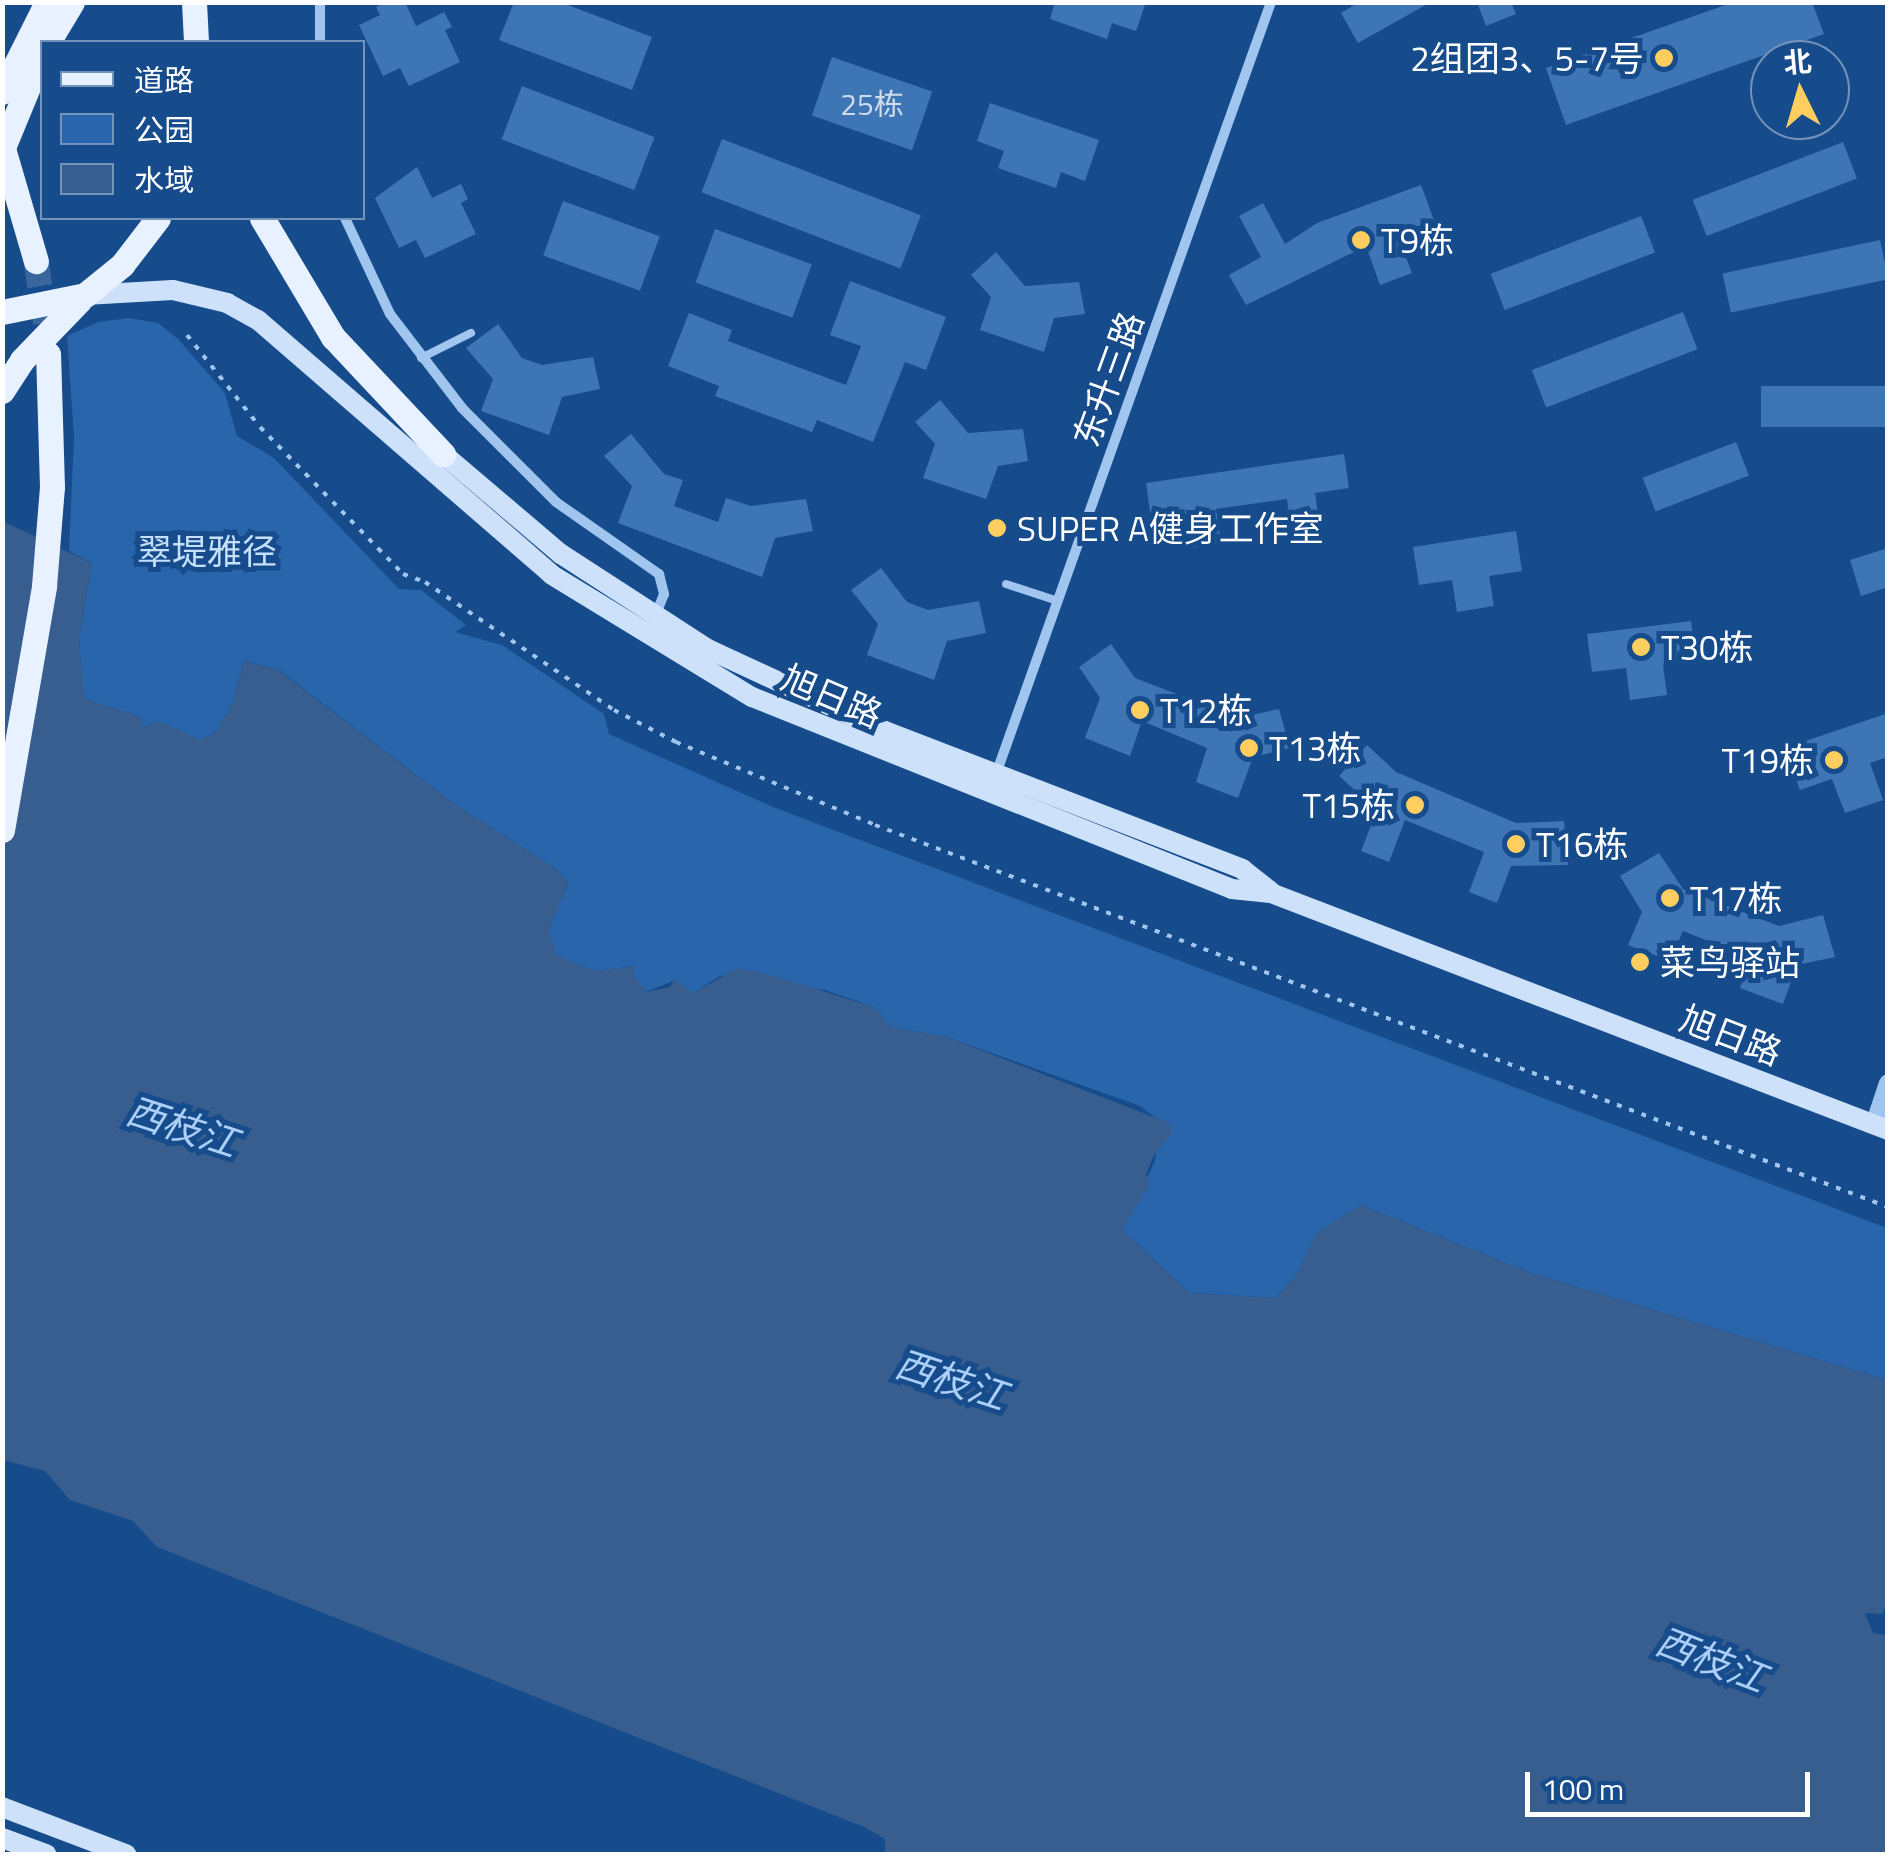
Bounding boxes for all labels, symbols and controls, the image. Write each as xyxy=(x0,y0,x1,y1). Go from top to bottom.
place label: 2组团3、5-7号 xyxy=(1410,37,1644,79)
text: 北 xyxy=(1782,39,1813,84)
legend xyxy=(40,40,365,220)
north arrow xyxy=(1750,40,1850,140)
marker: 2组团3、5-7号 xyxy=(1653,47,1675,69)
text: 道路 xyxy=(134,57,194,103)
house number: 25栋 xyxy=(840,86,904,122)
text: 公园 xyxy=(134,107,194,153)
text: 水域 xyxy=(134,157,194,203)
place label: T9栋 xyxy=(1381,219,1454,261)
marker: T9栋 xyxy=(1350,229,1372,251)
street label: 东升三路 xyxy=(1064,306,1152,452)
place label: SUPER A健身工作室 xyxy=(1017,507,1324,549)
marker: SUPER A健身工作室 xyxy=(986,517,1008,539)
park label: 翠堤雅径 xyxy=(137,530,277,572)
place label: T30栋 xyxy=(1661,626,1754,668)
marker: T30栋 xyxy=(1630,636,1652,658)
street label: 旭日路 xyxy=(775,656,889,736)
place label: T12栋 xyxy=(1160,689,1253,731)
marker: T12栋 xyxy=(1129,699,1151,721)
place label: T13栋 xyxy=(1269,727,1362,769)
marker: T13栋 xyxy=(1238,737,1260,759)
place label: T19栋 xyxy=(1721,739,1814,781)
marker: T19栋 xyxy=(1823,749,1845,771)
place label: T15栋 xyxy=(1302,784,1395,826)
marker: T15栋 xyxy=(1404,794,1426,816)
place label: T16栋 xyxy=(1536,823,1629,865)
marker: T16栋 xyxy=(1505,833,1527,855)
place label: T17栋 xyxy=(1690,877,1783,919)
marker: T17栋 xyxy=(1659,887,1681,909)
place label: 菜鸟驿站 xyxy=(1660,941,1800,983)
marker: 菜鸟驿站 xyxy=(1629,951,1651,973)
street label: 旭日路 xyxy=(1674,997,1788,1073)
water label: 西枝江 xyxy=(121,1088,243,1166)
water label: 西枝江 xyxy=(890,1341,1012,1419)
water label: 西枝江 xyxy=(1650,1618,1772,1702)
scale bar xyxy=(1530,1752,1815,1814)
text: 100 m xyxy=(1542,1766,1624,1812)

